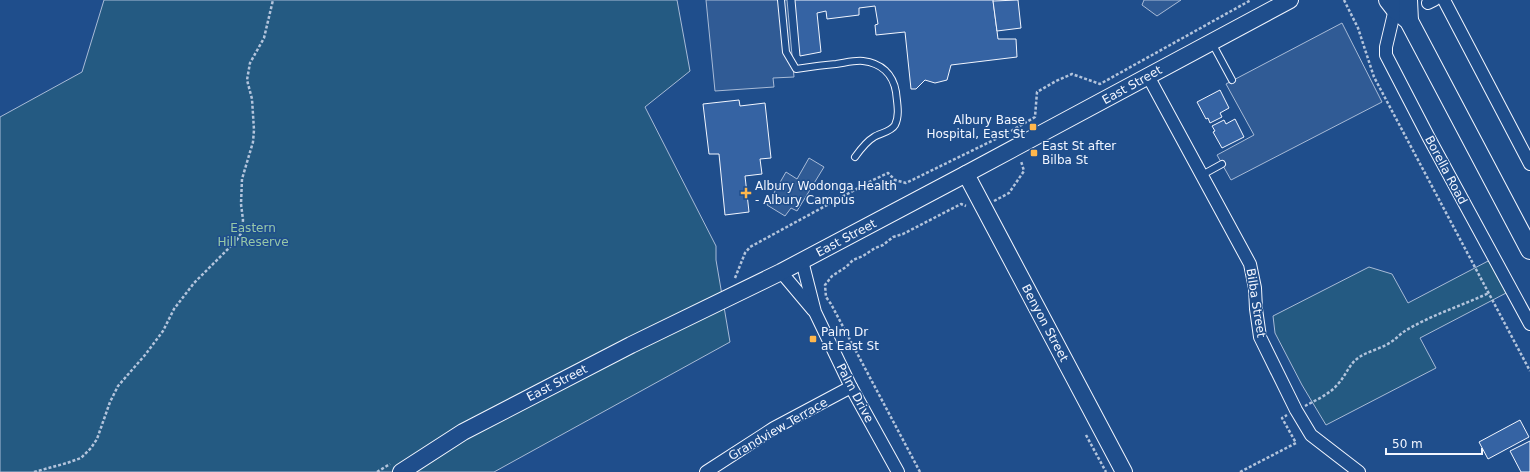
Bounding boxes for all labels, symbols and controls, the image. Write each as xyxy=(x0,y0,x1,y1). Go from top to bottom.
street label: East Street xyxy=(1100,63,1165,107)
place label: Albury Base Hospital, East St xyxy=(926,113,1025,141)
marker: Albury Base Hospital, East St xyxy=(1028,122,1038,132)
street label: Borella Road xyxy=(1422,133,1470,207)
place label: East St after Bilba St xyxy=(1042,139,1116,167)
marker: East St after Bilba St xyxy=(1029,148,1039,158)
place label: Albury Wodonga Health - Albury Campus xyxy=(755,179,897,207)
marker: Albury Wodonga Health - Albury Campus xyxy=(740,187,752,199)
street label: East Street xyxy=(814,216,879,260)
park label: Eastern Hill Reserve xyxy=(217,221,289,249)
street label: Bilba Street xyxy=(1244,267,1268,339)
street label: Benyon Street xyxy=(1019,282,1071,364)
place label: Palm Dr at East St xyxy=(821,325,879,353)
marker: Palm Dr at East St xyxy=(808,334,818,344)
street label: Palm Drive xyxy=(834,361,876,425)
street label: East Street xyxy=(524,362,590,404)
street label: Grandview Terrace xyxy=(726,395,830,463)
scale bar xyxy=(1386,430,1482,456)
text: 50 m xyxy=(1392,437,1423,451)

